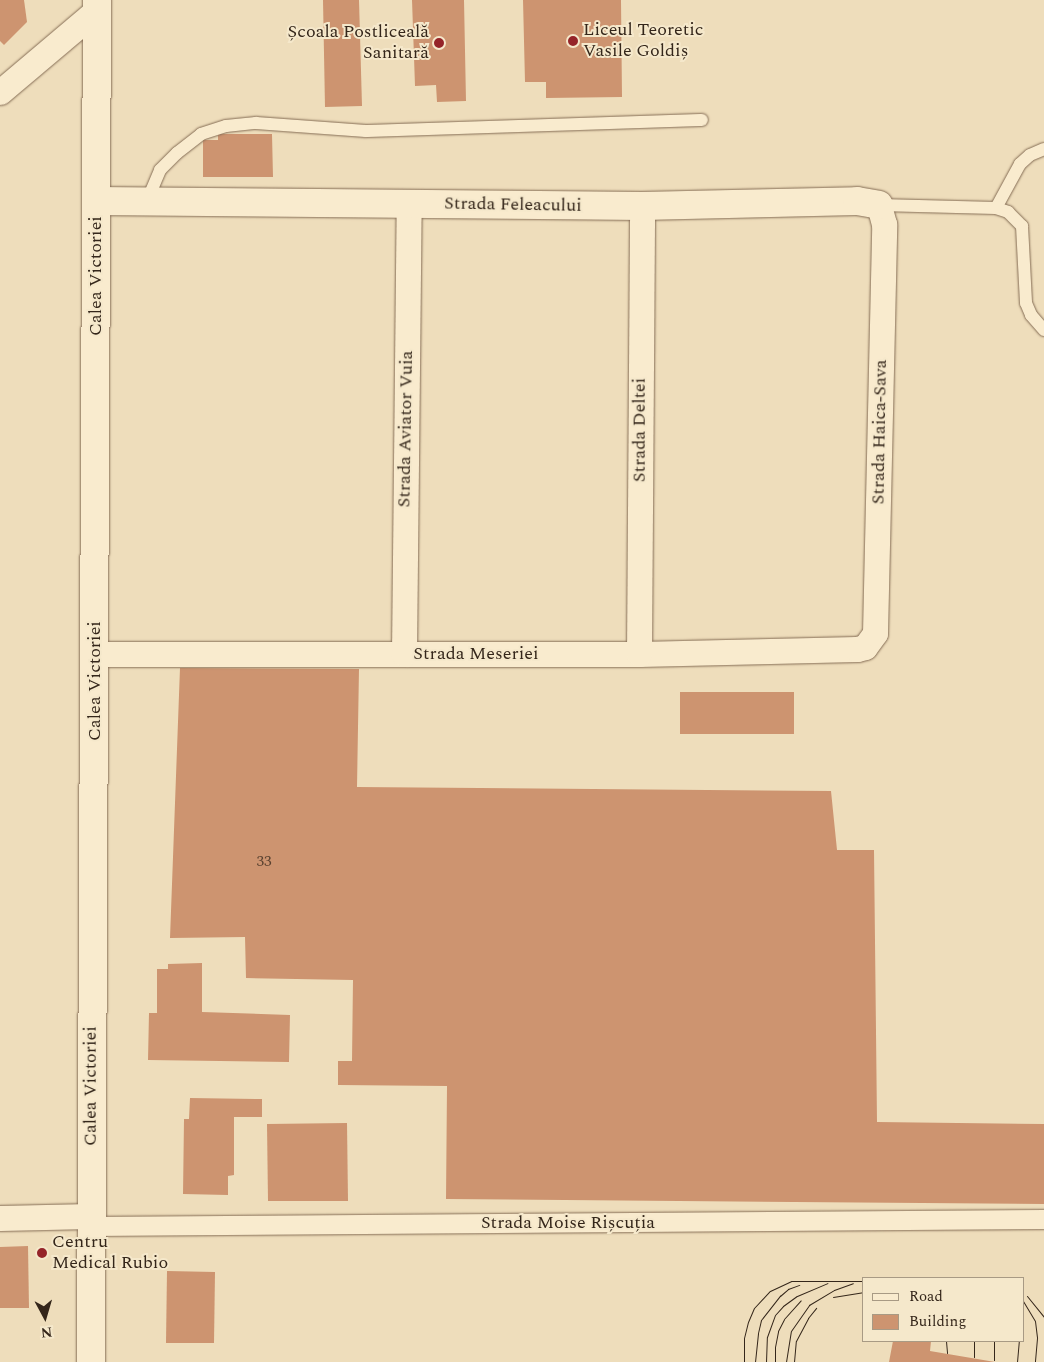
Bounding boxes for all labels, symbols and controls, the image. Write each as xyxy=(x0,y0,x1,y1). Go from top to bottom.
place label: Liceul Teoretic Vasile Goldiș xyxy=(583,20,703,62)
place label: Școala Postliceală Sanitară xyxy=(287,22,429,64)
marker: Liceul Teoretic Vasile Goldiș xyxy=(567,35,579,47)
marker: Școala Postliceală Sanitară xyxy=(433,37,445,49)
street label: Strada Feleacului xyxy=(444,193,582,217)
street label: Calea Victoriei xyxy=(85,216,107,336)
street label: Strada Aviator Vuia xyxy=(394,350,418,508)
street label: Strada Haica-Sava xyxy=(868,359,892,505)
street label: Strada Deltei xyxy=(629,378,651,482)
street label: Calea Victoriei xyxy=(84,621,106,741)
street label: Strada Meseriei xyxy=(413,643,539,665)
house number: 33 xyxy=(257,853,271,871)
street label: Calea Victoriei xyxy=(80,1026,102,1146)
street label: Strada Moise Rișcuția xyxy=(481,1212,655,1234)
place label: Centru Medical Rubio xyxy=(52,1232,168,1274)
marker: Centru Medical Rubio xyxy=(36,1247,48,1259)
legend xyxy=(862,1277,1024,1342)
text: Road xyxy=(909,1285,943,1308)
north arrow xyxy=(20,1292,70,1342)
text: Building xyxy=(909,1310,966,1333)
text: N xyxy=(40,1321,53,1343)

